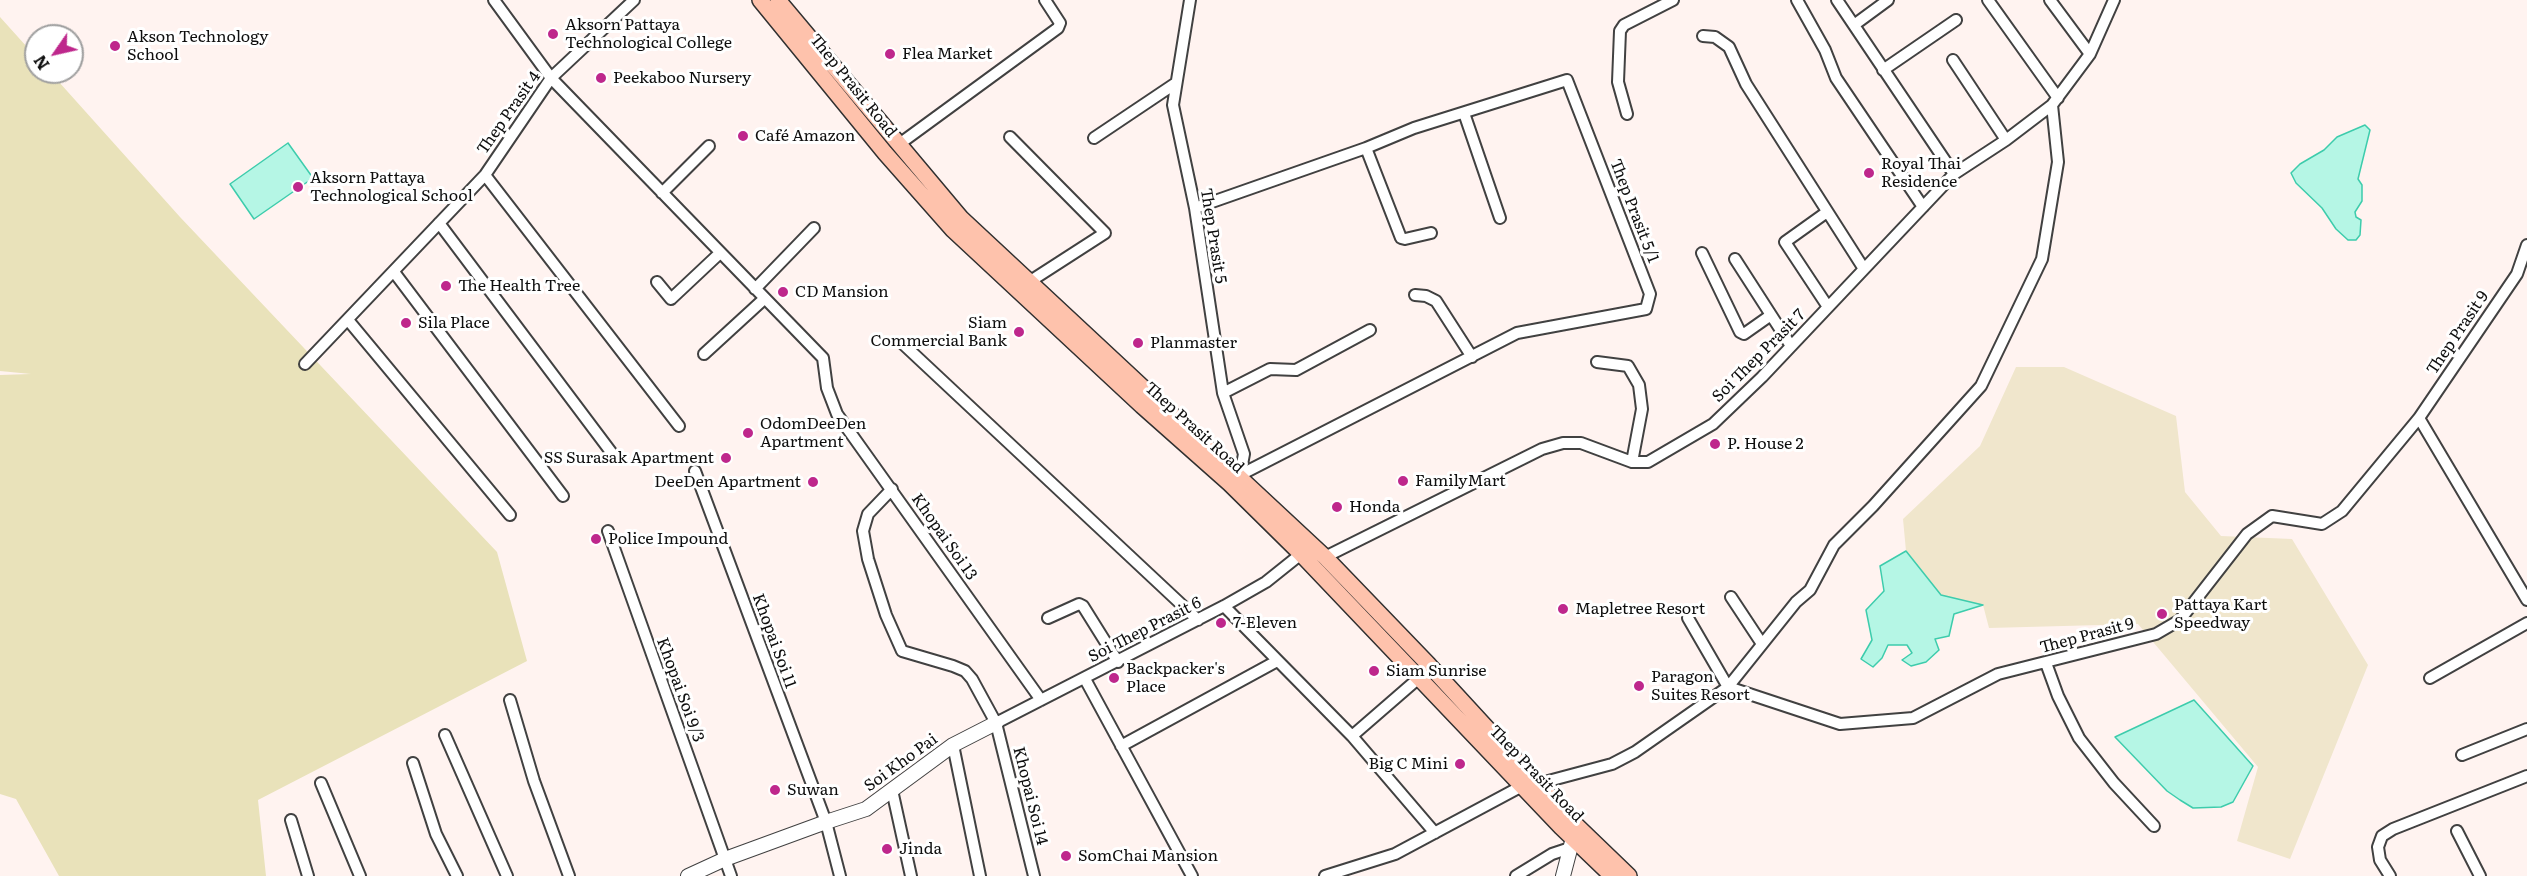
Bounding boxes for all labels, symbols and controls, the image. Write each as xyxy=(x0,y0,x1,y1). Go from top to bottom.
place label: Aksorn Pattaya Technological College xyxy=(565,15,732,53)
north arrow xyxy=(24,24,84,84)
place label: Akson Technology School xyxy=(127,27,268,65)
marker: Aksorn Pattaya Technological College xyxy=(546,27,560,41)
street label: Thep Prasit Road xyxy=(806,31,900,141)
marker: Akson Technology School xyxy=(108,39,122,53)
place label: Flea Market xyxy=(902,44,992,64)
marker: Flea Market xyxy=(883,47,897,61)
text: N xyxy=(27,51,54,75)
street label: Thep Prasit 4 xyxy=(473,68,545,158)
place label: Peekaboo Nursery xyxy=(613,68,751,88)
marker: Peekaboo Nursery xyxy=(594,71,608,85)
place label: Café Amazon xyxy=(755,126,855,146)
marker: Café Amazon xyxy=(736,129,750,143)
place label: Royal Thai Residence xyxy=(1881,154,1961,192)
street label: Thep Prasit 5/1 xyxy=(1605,156,1663,266)
marker: Royal Thai Residence xyxy=(1862,166,1876,180)
place label: Aksorn Pattaya Technological School xyxy=(310,168,473,206)
marker: Aksorn Pattaya Technological School xyxy=(291,180,305,194)
street label: Thep Prasit 5 xyxy=(1196,187,1230,285)
place label: The Health Tree xyxy=(458,276,580,296)
marker: The Health Tree xyxy=(439,279,453,293)
place label: CD Mansion xyxy=(795,282,889,302)
marker: CD Mansion xyxy=(776,285,790,299)
street label: Thep Prasit 9 xyxy=(2423,288,2493,378)
street label: Soi Thep Prasit 7 xyxy=(1708,305,1810,407)
place label: Sila Place xyxy=(418,313,490,333)
place label: Siam Commercial Bank xyxy=(870,313,1007,351)
marker: Sila Place xyxy=(399,316,413,330)
marker: Siam Commercial Bank xyxy=(1012,325,1026,339)
place label: Planmaster xyxy=(1150,333,1237,353)
marker: Planmaster xyxy=(1131,336,1145,350)
street label: Thep Prasit Road xyxy=(1140,378,1248,478)
place label: OdomDeeDen Apartment xyxy=(760,414,866,452)
marker: OdomDeeDen Apartment xyxy=(741,426,755,440)
place label: P. House 2 xyxy=(1727,434,1804,454)
marker: P. House 2 xyxy=(1708,437,1722,451)
place label: SS Surasak Apartment xyxy=(544,448,714,468)
marker: SS Surasak Apartment xyxy=(719,451,733,465)
place label: FamilyMart xyxy=(1415,471,1506,491)
place label: DeeDen Apartment xyxy=(654,472,801,492)
marker: FamilyMart xyxy=(1396,474,1410,488)
marker: DeeDen Apartment xyxy=(806,475,820,489)
street label: Khopai Soi 13 xyxy=(907,490,981,584)
place label: Honda xyxy=(1349,497,1400,517)
marker: Honda xyxy=(1330,500,1344,514)
place label: Police Impound xyxy=(608,529,728,549)
marker: Police Impound xyxy=(589,532,603,546)
street label: Khopai Soi 11 xyxy=(748,591,800,691)
street label: Soi Thep Prasit 6 xyxy=(1085,593,1205,667)
place label: Pattaya Kart Speedway xyxy=(2174,595,2267,633)
place label: Mapletree Resort xyxy=(1575,599,1705,619)
marker: Mapletree Resort xyxy=(1556,602,1570,616)
marker: Pattaya Kart Speedway xyxy=(2155,607,2169,621)
place label: 7-Eleven xyxy=(1233,613,1297,633)
street label: Thep Prasit 9 xyxy=(2038,614,2136,658)
marker: 7-Eleven xyxy=(1214,616,1228,630)
street label: Khopai Soi 9/3 xyxy=(652,635,708,745)
place label: Backpacker's Place xyxy=(1126,659,1225,697)
place label: Siam Sunrise xyxy=(1386,661,1486,681)
marker: Siam Sunrise xyxy=(1367,664,1381,678)
place label: Paragon Suites Resort xyxy=(1651,667,1750,705)
marker: Backpacker's Place xyxy=(1107,671,1121,685)
marker: Paragon Suites Resort xyxy=(1632,679,1646,693)
street label: Thep Prasit Road xyxy=(1485,722,1587,826)
street label: Soi Kho Pai xyxy=(860,730,942,796)
street label: Khopai Soi 14 xyxy=(1008,745,1052,847)
place label: Big C Mini xyxy=(1368,754,1448,774)
marker: Big C Mini xyxy=(1453,757,1467,771)
place label: Suwan xyxy=(787,780,839,800)
marker: Suwan xyxy=(768,783,782,797)
place label: Jinda xyxy=(899,839,942,859)
marker: Jinda xyxy=(880,842,894,856)
place label: SomChai Mansion xyxy=(1078,846,1218,866)
marker: SomChai Mansion xyxy=(1059,849,1073,863)

